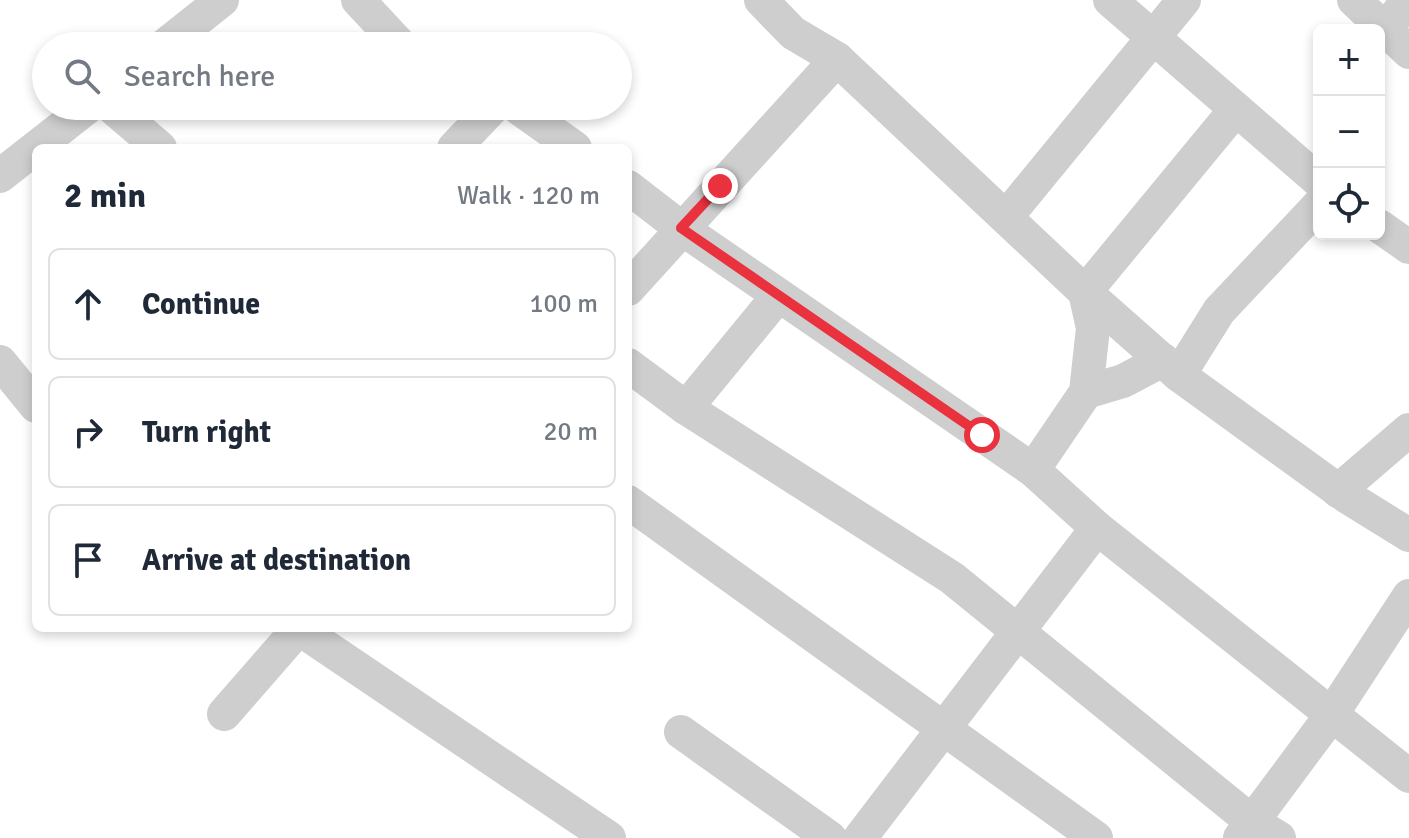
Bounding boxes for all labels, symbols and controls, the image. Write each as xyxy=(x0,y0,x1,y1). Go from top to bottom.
map controls xyxy=(1313,24,1385,240)
button: + xyxy=(1313,24,1385,96)
search box xyxy=(32,32,632,120)
icon: search xyxy=(60,54,104,98)
text: Search here xyxy=(124,58,275,95)
button: − xyxy=(1313,96,1385,168)
route end xyxy=(702,168,738,204)
button: locate xyxy=(1313,168,1385,240)
text: 2 min xyxy=(64,175,146,217)
text: Walk · 120 m xyxy=(457,180,600,212)
icon: ahead xyxy=(66,282,110,326)
text: Continue xyxy=(142,286,260,323)
text: 100 m xyxy=(529,288,598,320)
icon: right xyxy=(66,410,110,454)
text: Turn right xyxy=(142,414,271,451)
text: 20 m xyxy=(543,416,598,448)
route start xyxy=(964,417,1000,453)
icon: arrive xyxy=(66,538,110,582)
text: Arrive at destination xyxy=(142,542,411,579)

